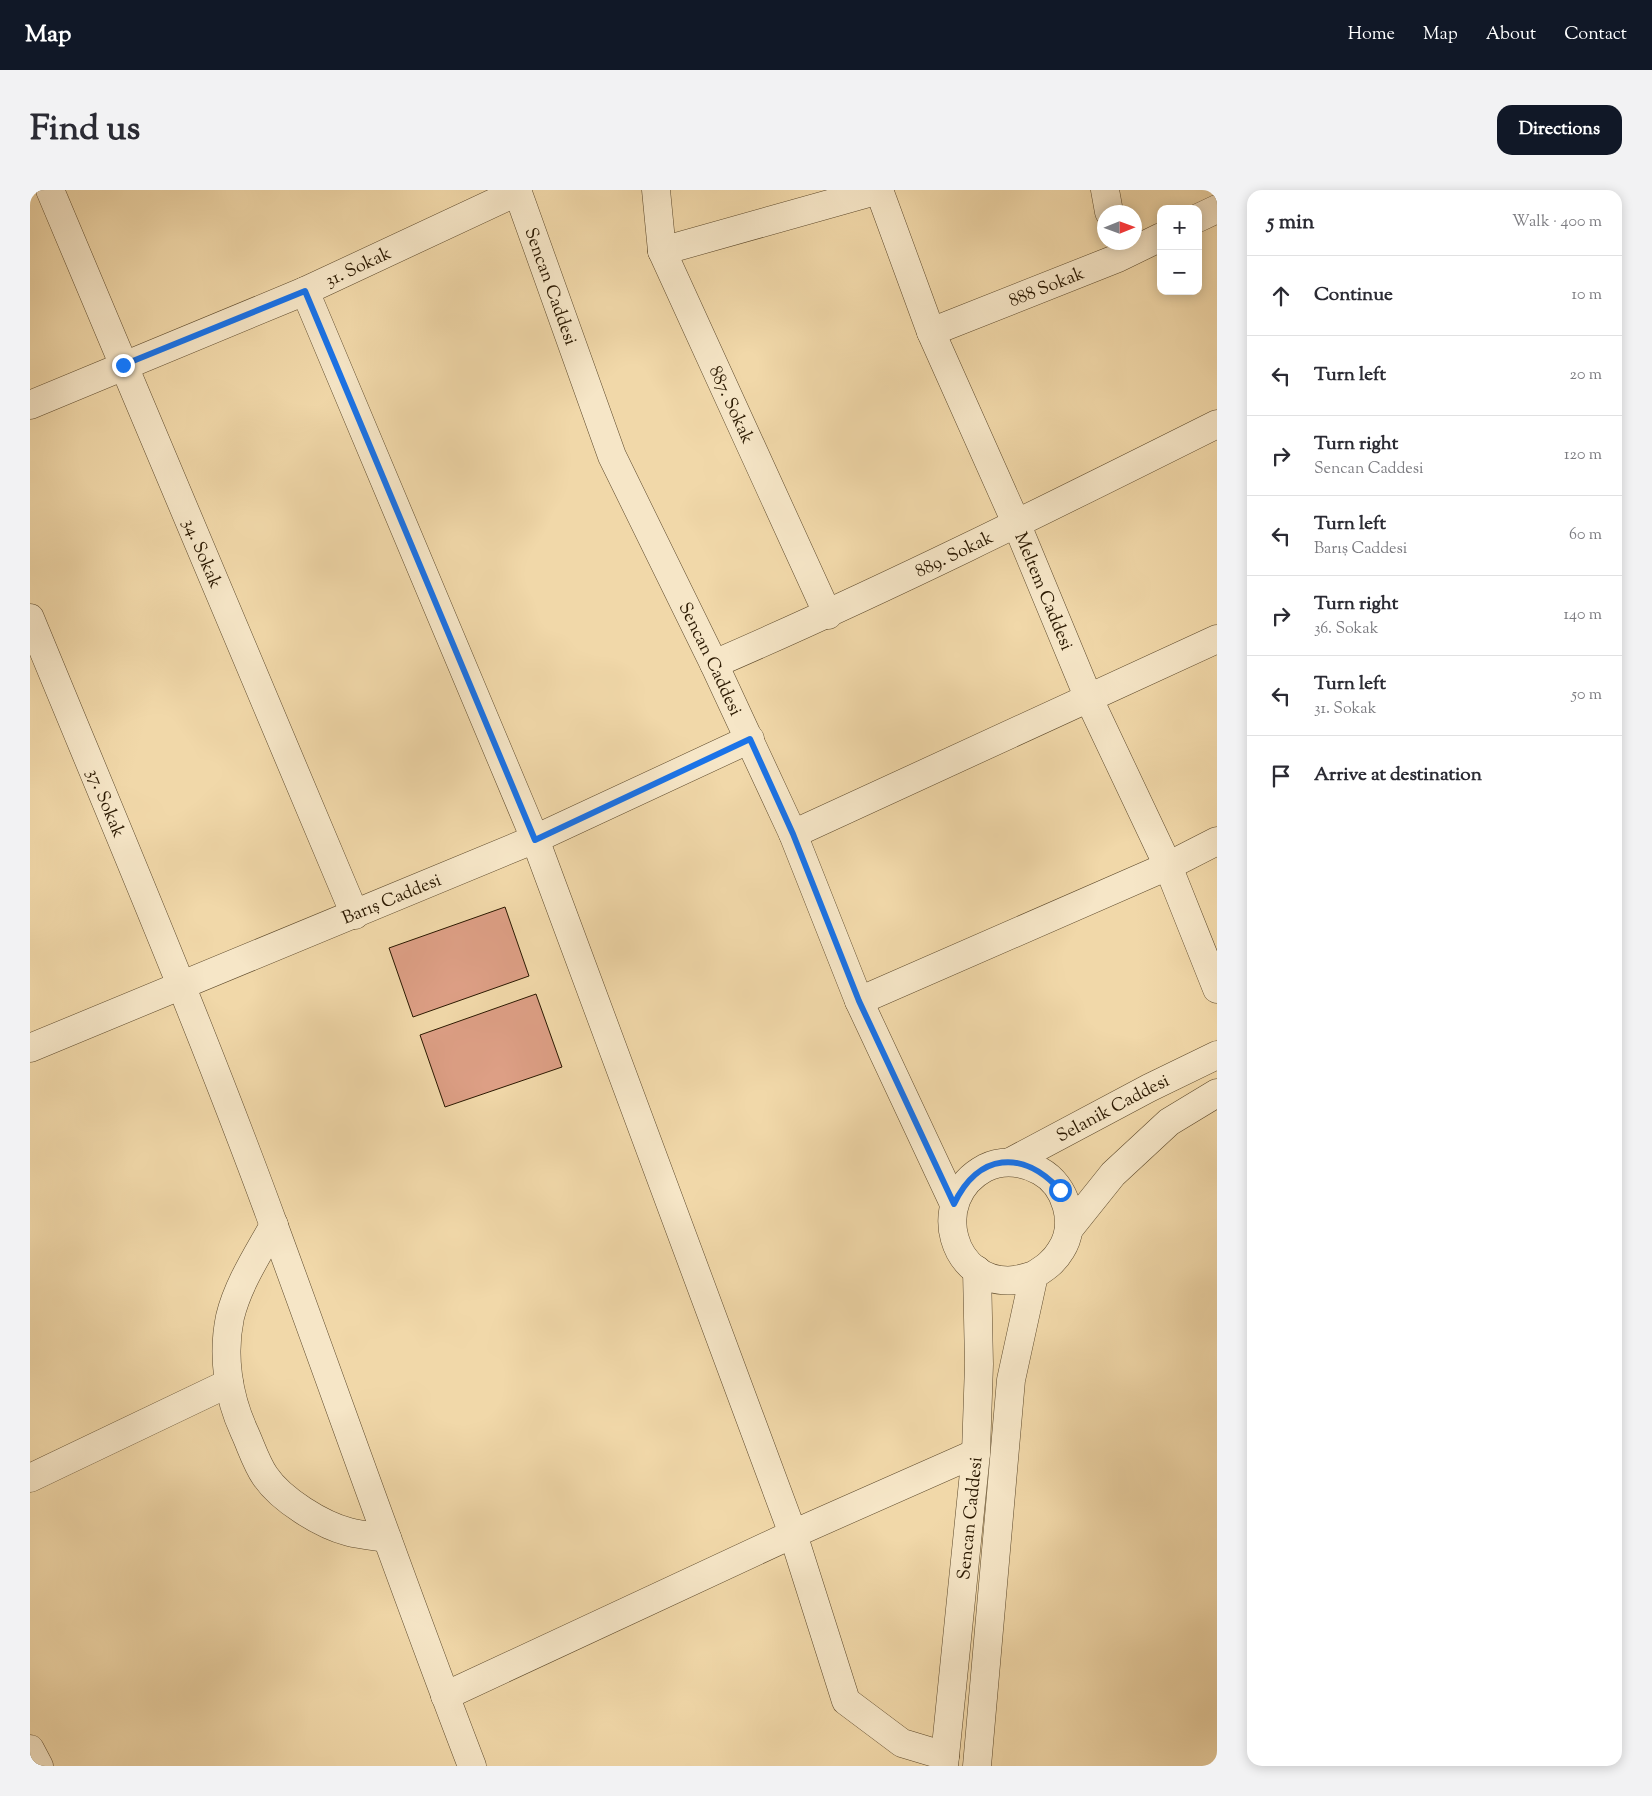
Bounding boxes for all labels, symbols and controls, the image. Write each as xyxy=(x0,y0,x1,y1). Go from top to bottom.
text: Map xyxy=(25,18,71,52)
text: Home xyxy=(1348,22,1395,48)
text: Map xyxy=(1423,22,1458,48)
text: About xyxy=(1486,22,1536,48)
text: Contact xyxy=(1564,22,1627,48)
text: Find us xyxy=(30,105,140,156)
button: Directions xyxy=(1497,105,1622,155)
north arrow xyxy=(1097,205,1142,250)
map controls xyxy=(1157,205,1202,295)
button: + xyxy=(1157,205,1202,250)
text: 5 min xyxy=(1267,208,1314,238)
text: Walk · 400 m xyxy=(1512,211,1602,234)
street label: Sencan Caddesi xyxy=(516,224,582,349)
street label: 31. Sokak xyxy=(321,241,396,295)
button: − xyxy=(1157,250,1202,295)
street label: 888 Sokak xyxy=(1005,261,1089,315)
icon: ahead xyxy=(1267,282,1295,310)
text: Continue xyxy=(1314,282,1393,309)
text: 10 m xyxy=(1572,284,1602,307)
route end xyxy=(112,354,135,377)
street label: 887. Sokak xyxy=(701,362,759,449)
icon: left xyxy=(1267,362,1295,390)
text: Turn left xyxy=(1314,362,1386,389)
text: 20 m xyxy=(1569,364,1602,387)
text: Turn right xyxy=(1314,431,1398,458)
icon: right xyxy=(1267,442,1295,470)
text: 120 m xyxy=(1564,444,1602,467)
text: Sencan Caddesi xyxy=(1314,458,1424,481)
text: Turn left xyxy=(1314,511,1386,538)
street label: 34. Sokak xyxy=(175,515,227,593)
icon: left xyxy=(1267,522,1295,550)
text: 60 m xyxy=(1569,524,1602,547)
street label: 889. Sokak xyxy=(912,526,998,585)
street label: Meltem Caddesi xyxy=(1006,529,1079,655)
text: Barış Caddesi xyxy=(1314,538,1407,561)
text: Turn right xyxy=(1314,591,1398,618)
street label: Sencan Caddesi xyxy=(671,598,747,721)
icon: right xyxy=(1267,602,1295,630)
text: 140 m xyxy=(1564,604,1602,627)
text: 36. Sokak xyxy=(1314,618,1378,641)
text: Turn left xyxy=(1314,671,1386,698)
icon: left xyxy=(1267,682,1295,710)
text: 50 m xyxy=(1571,684,1602,707)
text: 31. Sokak xyxy=(1314,698,1376,721)
icon: arrive xyxy=(1267,762,1295,790)
text: Arrive at destination xyxy=(1314,762,1482,789)
street label: 37. Sokak xyxy=(79,765,130,842)
street label: Barış Caddesi xyxy=(339,868,446,932)
street label: Selanik Caddesi xyxy=(1052,1069,1174,1150)
route start xyxy=(1049,1179,1072,1202)
street label: Sencan Caddesi xyxy=(952,1456,991,1581)

